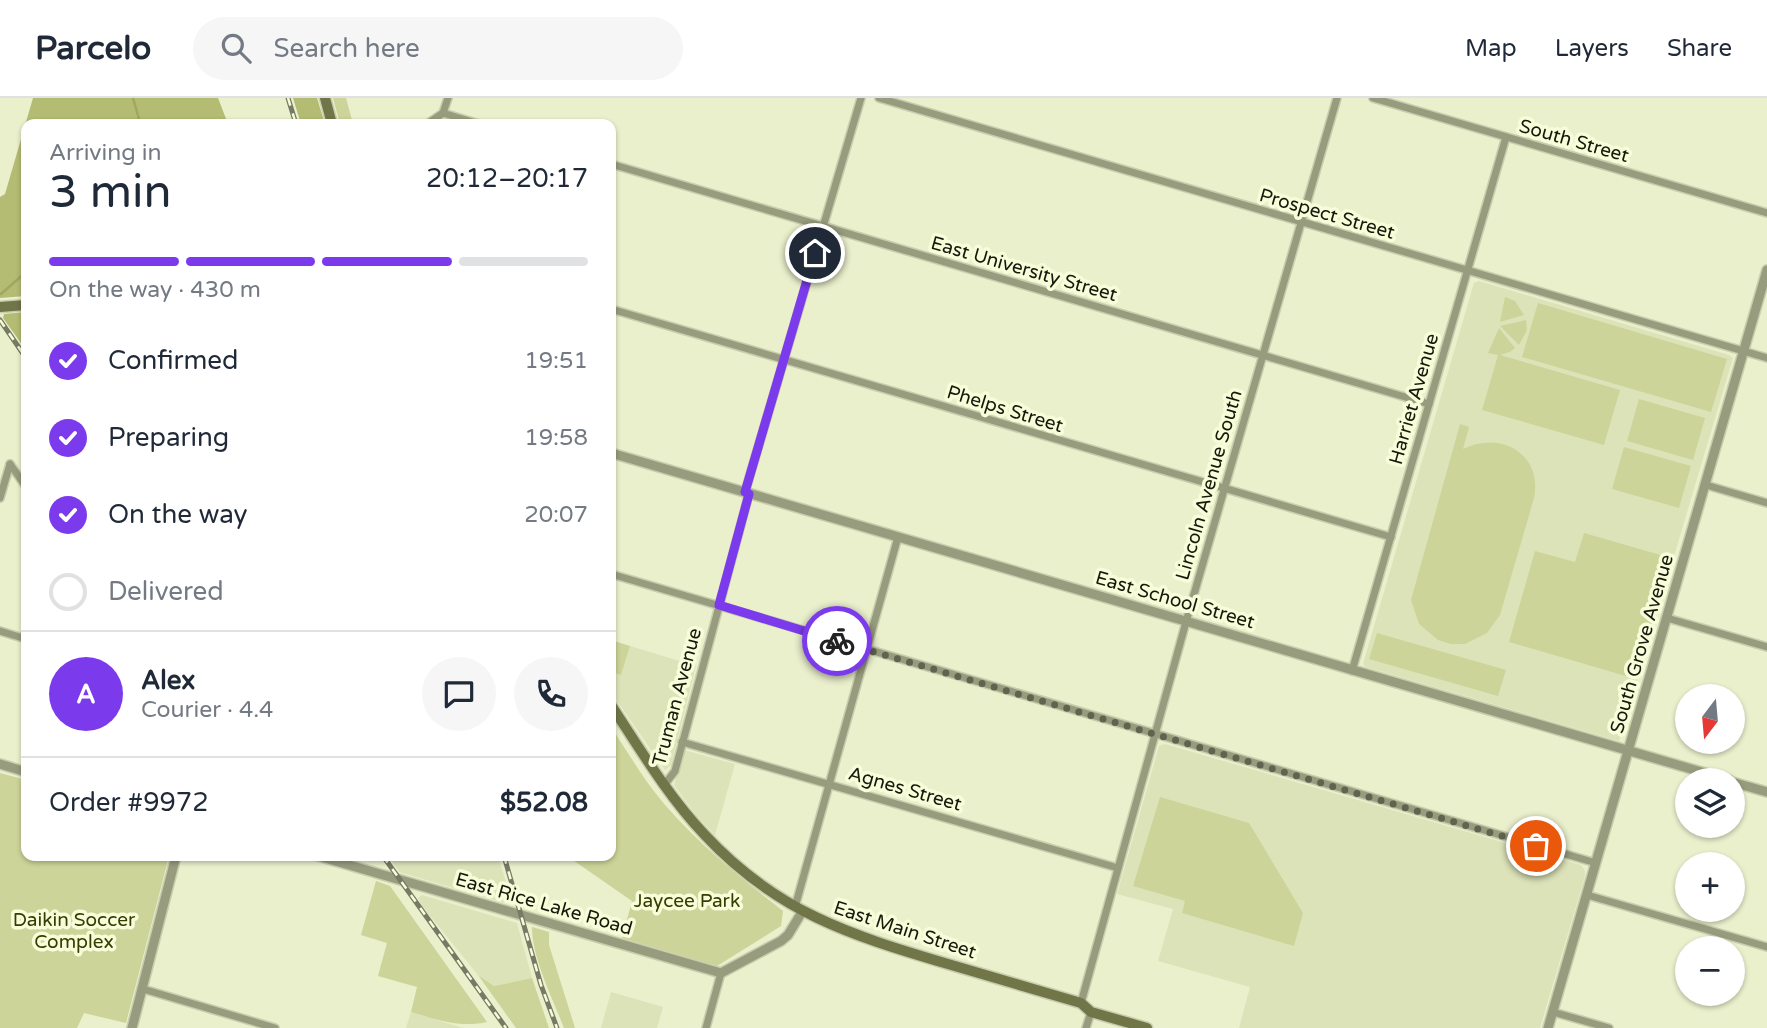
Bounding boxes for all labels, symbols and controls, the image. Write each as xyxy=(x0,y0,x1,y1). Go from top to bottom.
search box xyxy=(193,17,683,80)
text: Parcelo xyxy=(35,29,151,68)
icon: search xyxy=(217,29,255,67)
text: Search here xyxy=(273,33,420,64)
text: Map xyxy=(1465,34,1517,63)
text: Layers xyxy=(1555,34,1629,63)
text: Share xyxy=(1667,34,1732,63)
street label: South Street xyxy=(1517,115,1631,167)
text: Arriving in xyxy=(49,139,162,167)
text: 20:12–20:17 xyxy=(426,163,588,194)
text: 3 min xyxy=(49,165,172,220)
street label: Prospect Street xyxy=(1257,184,1397,244)
pin xyxy=(785,223,845,283)
street label: East University Street xyxy=(928,232,1120,306)
icon: home xyxy=(796,234,834,272)
text: On the way · 430 m xyxy=(49,276,261,304)
street label: Harriet Avenue xyxy=(1385,331,1443,467)
icon: check xyxy=(49,342,87,380)
text: Confirmed xyxy=(108,345,238,376)
text: 19:51 xyxy=(524,347,588,375)
street label: Phelps Street xyxy=(944,381,1066,437)
street label: Lincoln Avenue South xyxy=(1171,387,1247,583)
icon: check xyxy=(49,419,87,457)
text: Preparing xyxy=(108,422,229,453)
text: 19:58 xyxy=(524,424,588,452)
icon: check xyxy=(49,496,87,534)
text: On the way xyxy=(108,499,248,530)
text: 20:07 xyxy=(524,501,588,529)
street label: South Grove Avenue xyxy=(1606,552,1678,736)
street label: East School Street xyxy=(1093,567,1257,633)
text: Delivered xyxy=(108,576,224,607)
courier xyxy=(802,606,872,676)
icon: bike xyxy=(818,622,856,660)
street label: Truman Avenue xyxy=(648,626,706,768)
button: chat xyxy=(422,657,496,731)
button: phone xyxy=(514,657,588,731)
text: Alex xyxy=(141,665,195,696)
text: A xyxy=(76,679,96,710)
north arrow xyxy=(1675,684,1745,754)
map controls xyxy=(1675,684,1745,1006)
text: Courier · 4.4 xyxy=(141,696,273,724)
street label: Agnes Street xyxy=(846,762,964,816)
button: layers xyxy=(1675,768,1745,838)
text: Order #9972 xyxy=(49,787,209,818)
text: $52.08 xyxy=(500,787,588,818)
pin xyxy=(1506,816,1566,876)
icon: bag xyxy=(1517,827,1555,865)
button: + xyxy=(1675,852,1745,922)
street label: East Rice Lake Road xyxy=(453,868,635,940)
park label: Jaycee Park xyxy=(634,890,740,912)
street label: East Main Street xyxy=(831,897,979,963)
park label: Daikin Soccer Complex xyxy=(13,909,136,953)
button: − xyxy=(1675,936,1745,1006)

